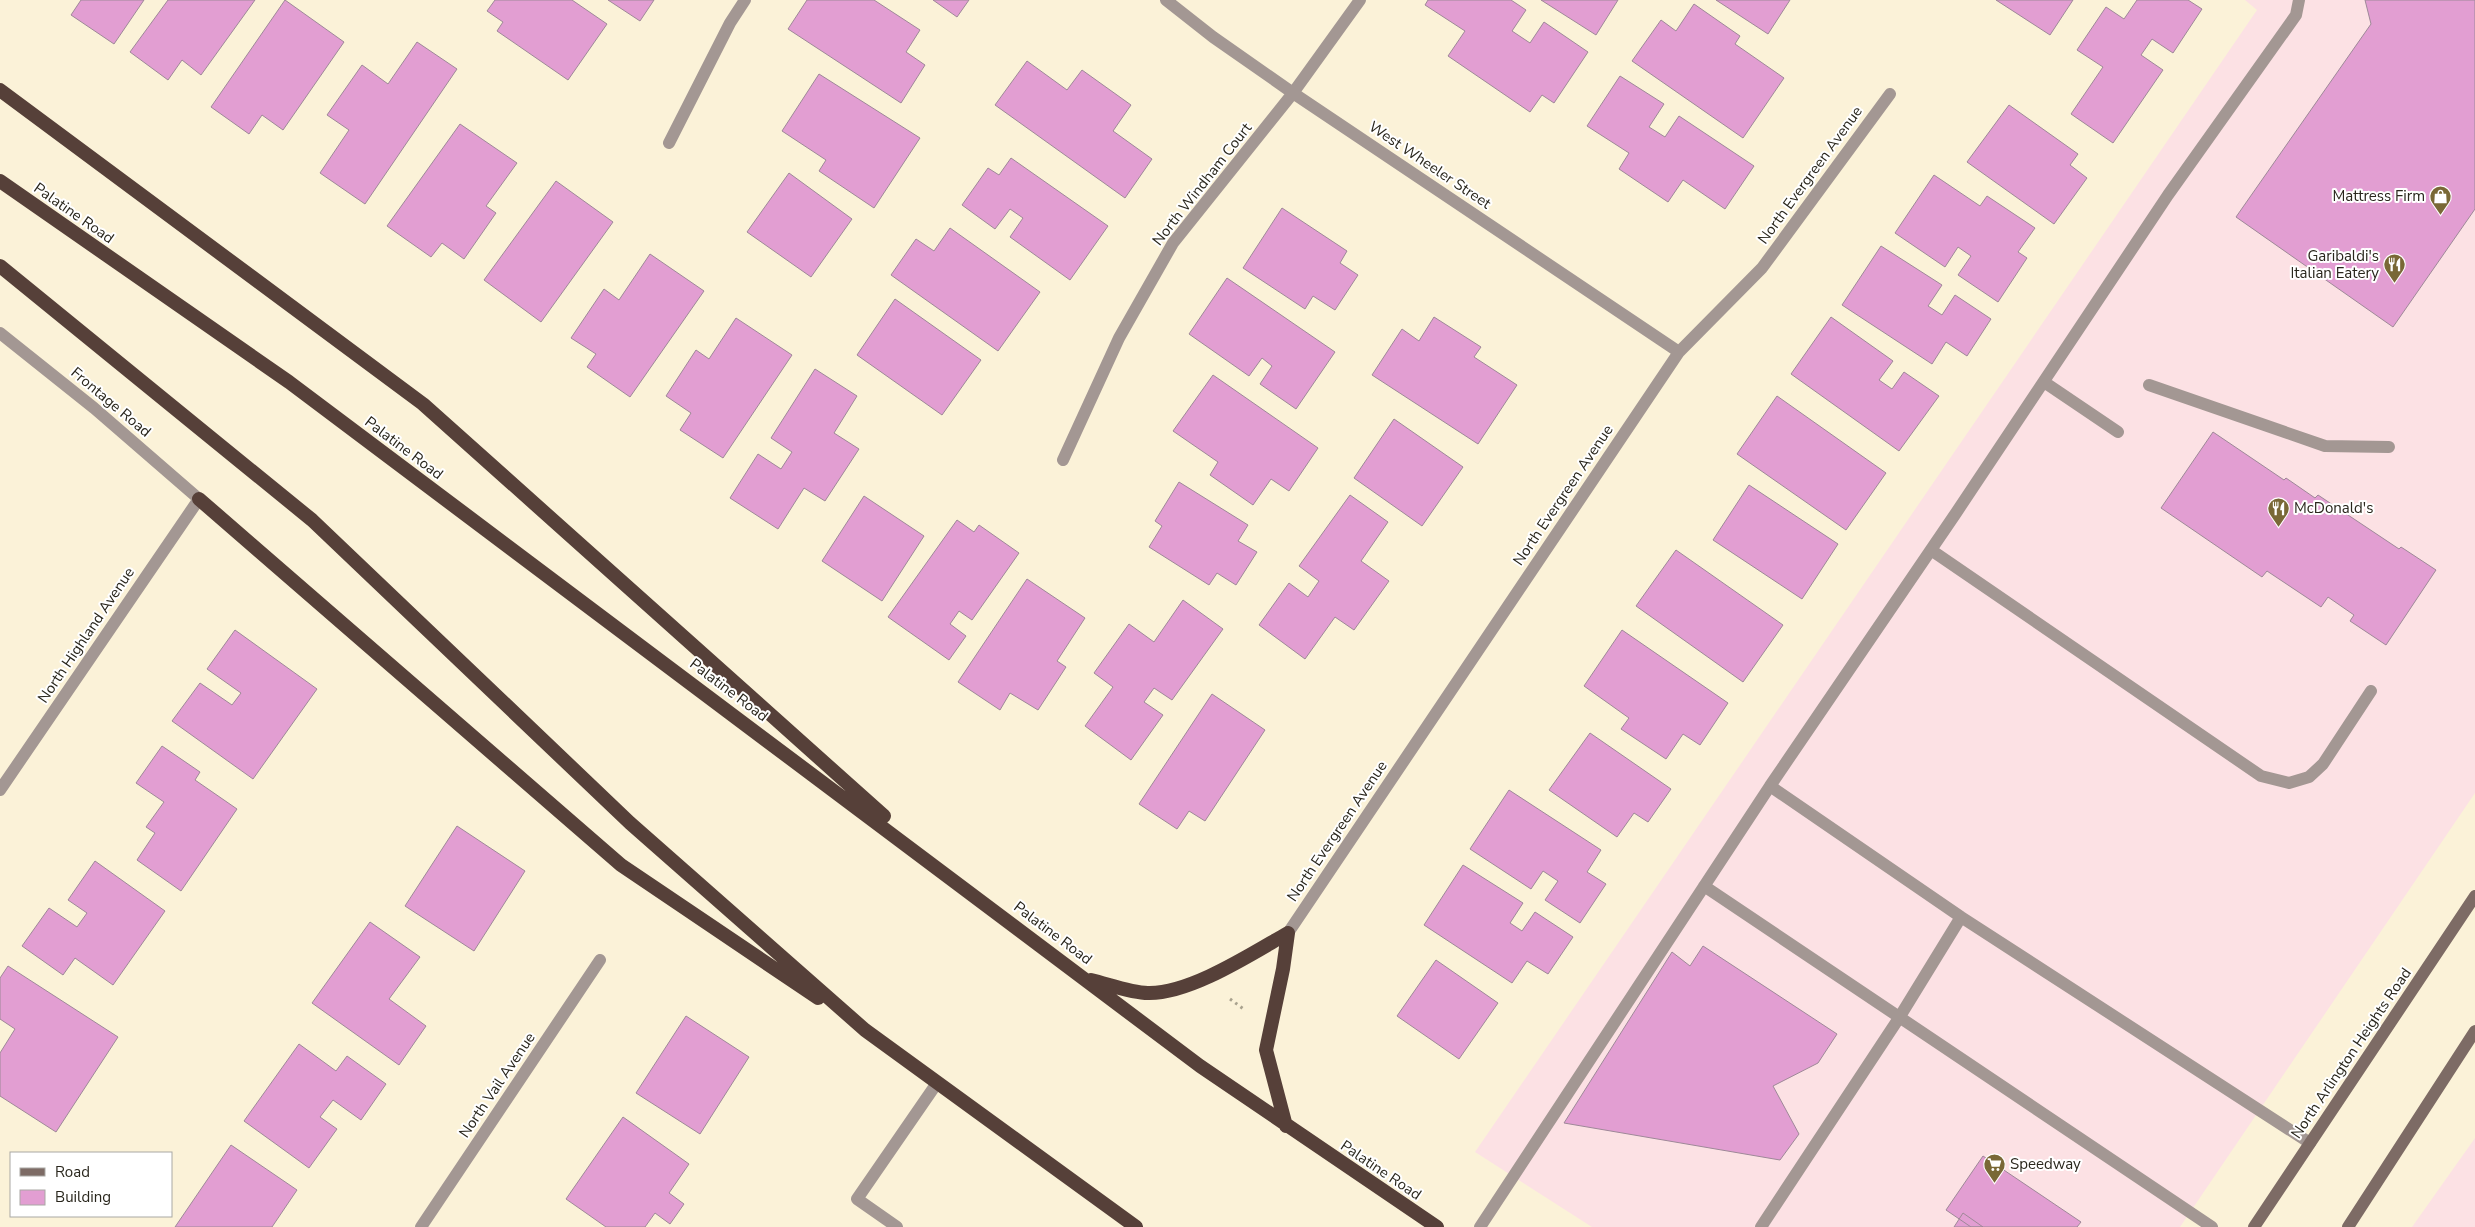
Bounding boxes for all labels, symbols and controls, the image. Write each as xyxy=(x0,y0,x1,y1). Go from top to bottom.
street label: North Evergreen Avenue xyxy=(1753,102,1867,248)
street label: West Wheeler Street xyxy=(1365,117,1496,214)
street label: North Windham Court xyxy=(1148,118,1257,249)
street label: Palatine Road xyxy=(30,178,118,248)
shop icon: Mattress Firm xyxy=(2429,184,2453,215)
place label: Mattress Firm xyxy=(2332,186,2425,206)
place label: Garibaldi's Italian Eatery xyxy=(2290,246,2379,283)
restaurant icon: Garibaldi's Italian Eatery xyxy=(2383,253,2407,284)
street label: Frontage Road xyxy=(67,363,155,441)
street label: Palatine Road xyxy=(361,412,447,484)
street label: North Evergreen Avenue xyxy=(1508,421,1618,569)
restaurant icon: McDonald's xyxy=(2266,496,2290,527)
place label: McDonald's xyxy=(2294,498,2373,518)
street label: North Highland Avenue xyxy=(33,563,139,707)
street label: Palatine Road xyxy=(686,654,772,726)
street label: North Evergreen Avenue xyxy=(1282,757,1392,905)
street label: Palatine Road xyxy=(1010,897,1096,969)
street label: North Arlington Heights Road xyxy=(2286,964,2416,1142)
street label: North Vail Avenue xyxy=(454,1028,540,1142)
street label: Palatine Road xyxy=(1337,1136,1425,1204)
legend xyxy=(10,1152,172,1217)
supermarket icon: Speedway xyxy=(1982,1152,2006,1183)
place label: Speedway xyxy=(2010,1154,2081,1174)
text: Road xyxy=(55,1162,90,1182)
text: Building xyxy=(55,1187,111,1207)

